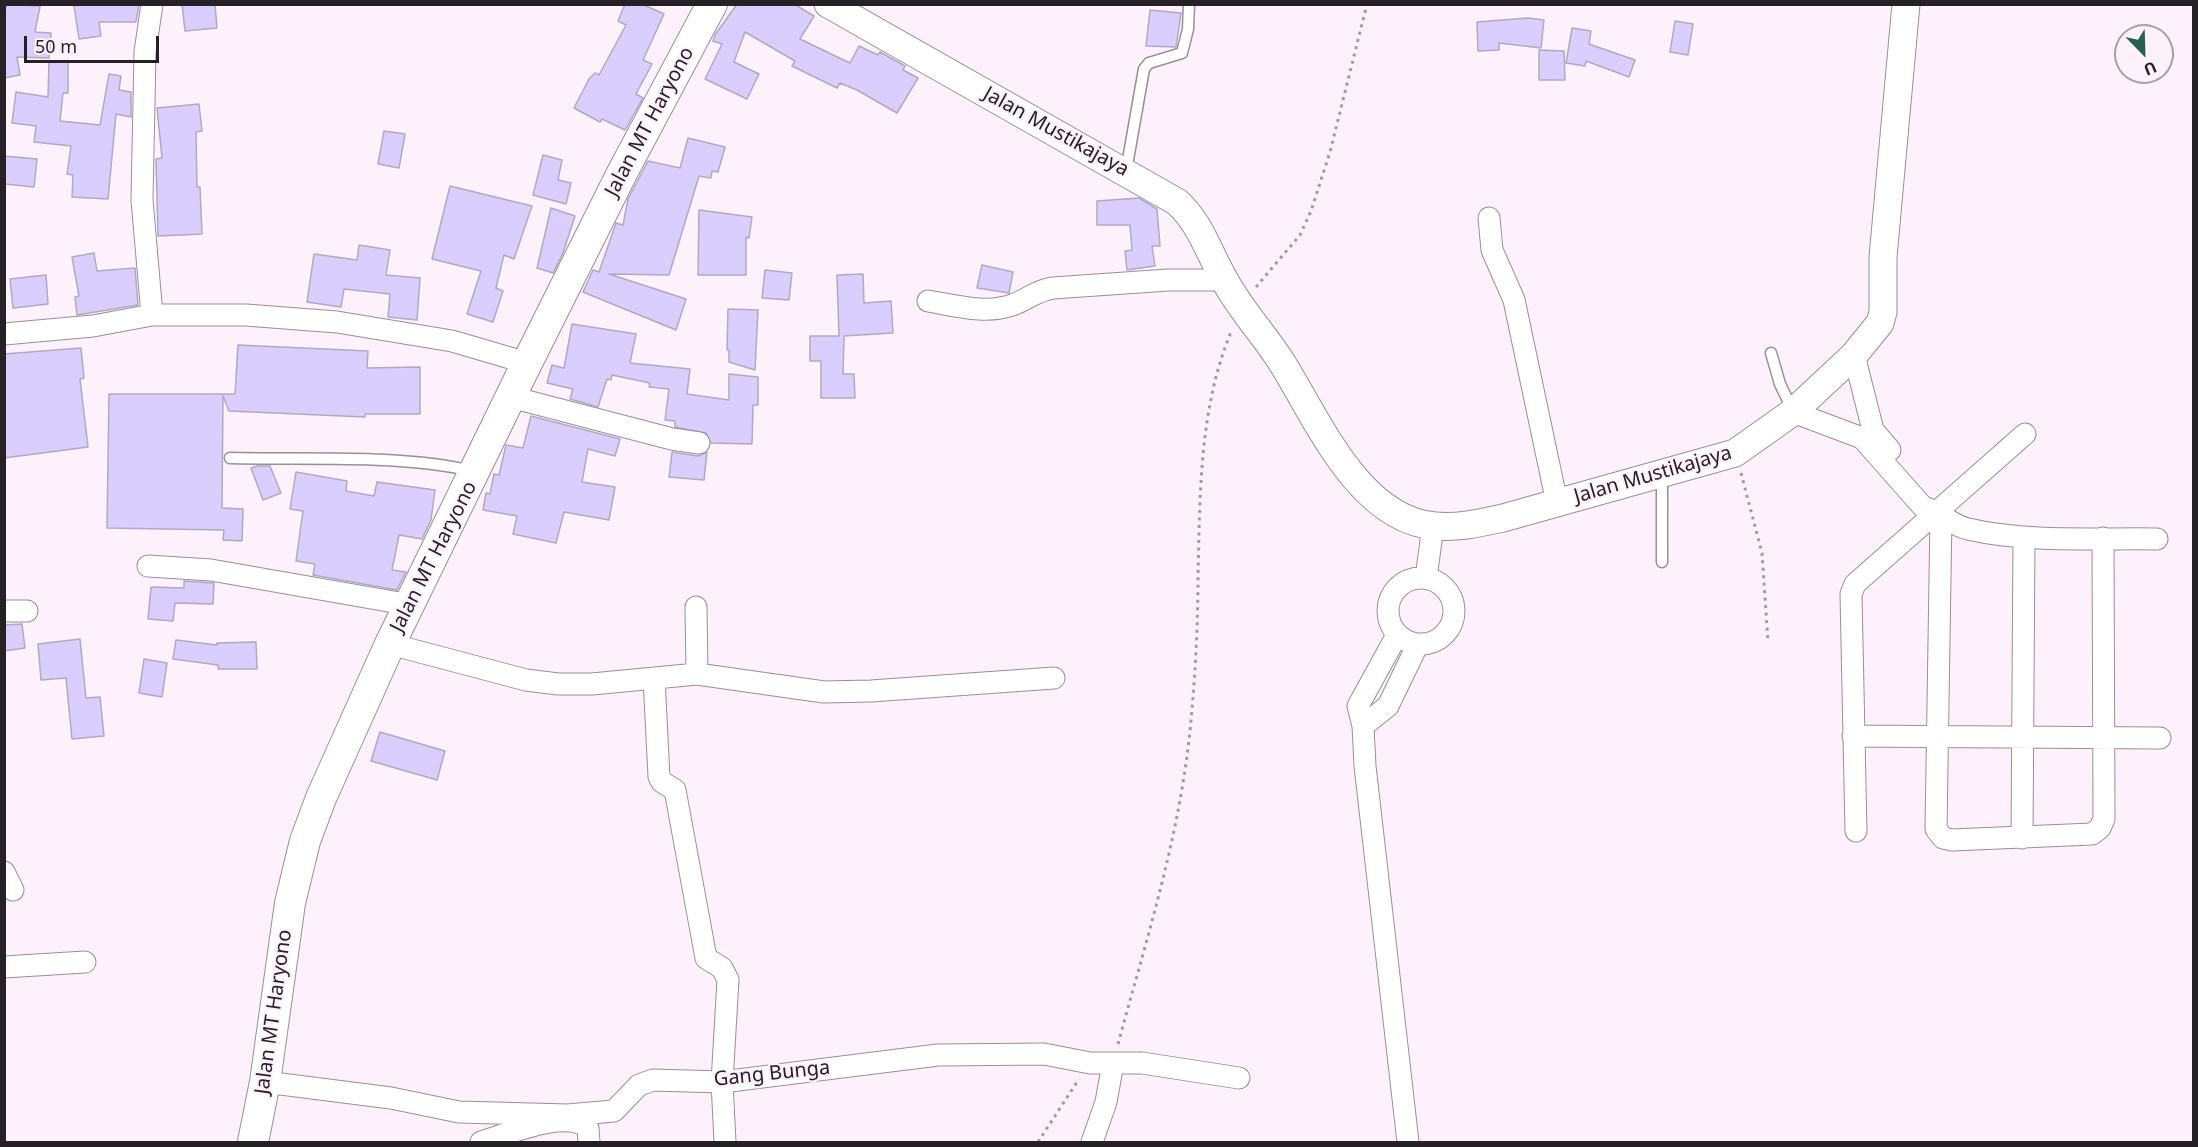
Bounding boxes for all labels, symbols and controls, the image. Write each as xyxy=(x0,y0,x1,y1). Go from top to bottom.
scale bar xyxy=(27,24,162,62)
north arrow xyxy=(2114,24,2174,84)
text: 50 m xyxy=(35,34,77,58)
street label: Jalan MT Haryono xyxy=(600,43,700,201)
text: U xyxy=(2140,56,2160,81)
street label: Jalan Mustikajaya xyxy=(979,82,1133,182)
street label: Jalan Mustikajaya xyxy=(1571,441,1735,509)
street label: Jalan MT Haryono xyxy=(386,478,482,636)
street label: Jalan MT Haryono xyxy=(251,928,297,1096)
street label: Gang Bunga xyxy=(713,1056,831,1092)

